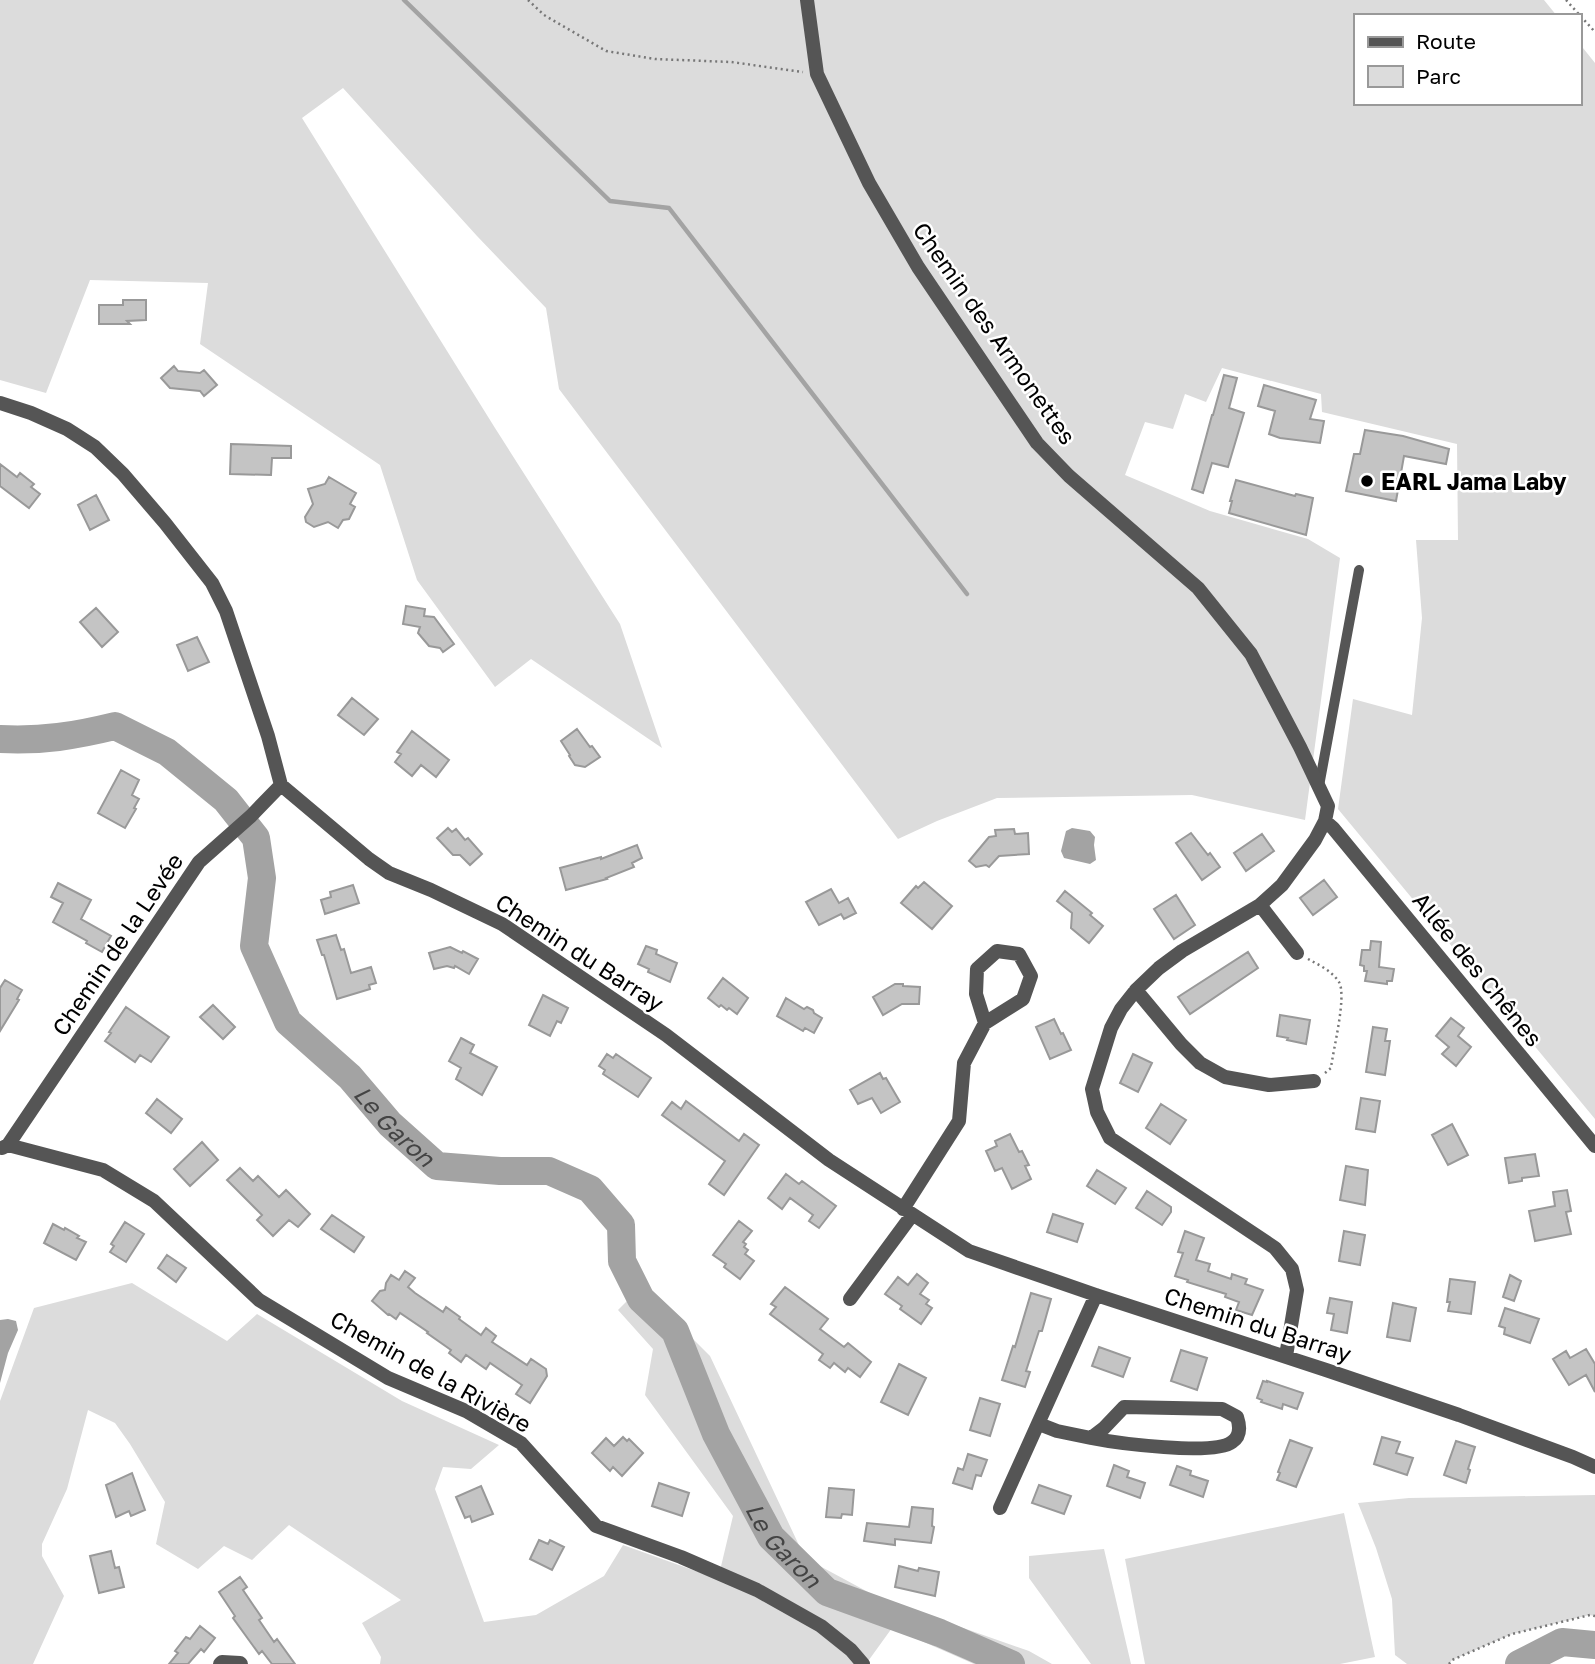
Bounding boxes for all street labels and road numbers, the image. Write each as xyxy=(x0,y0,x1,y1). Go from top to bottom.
street label: Chemin des Armonettes xyxy=(908,217,1082,449)
street label: Chemin de la Levée xyxy=(46,848,188,1040)
street label: Allée des Chênes xyxy=(1407,886,1549,1052)
street label: Chemin du Barray xyxy=(491,887,669,1017)
street label: Chemin du Barray xyxy=(1161,1281,1355,1367)
street label: Chemin de la Rivière xyxy=(326,1304,536,1438)

